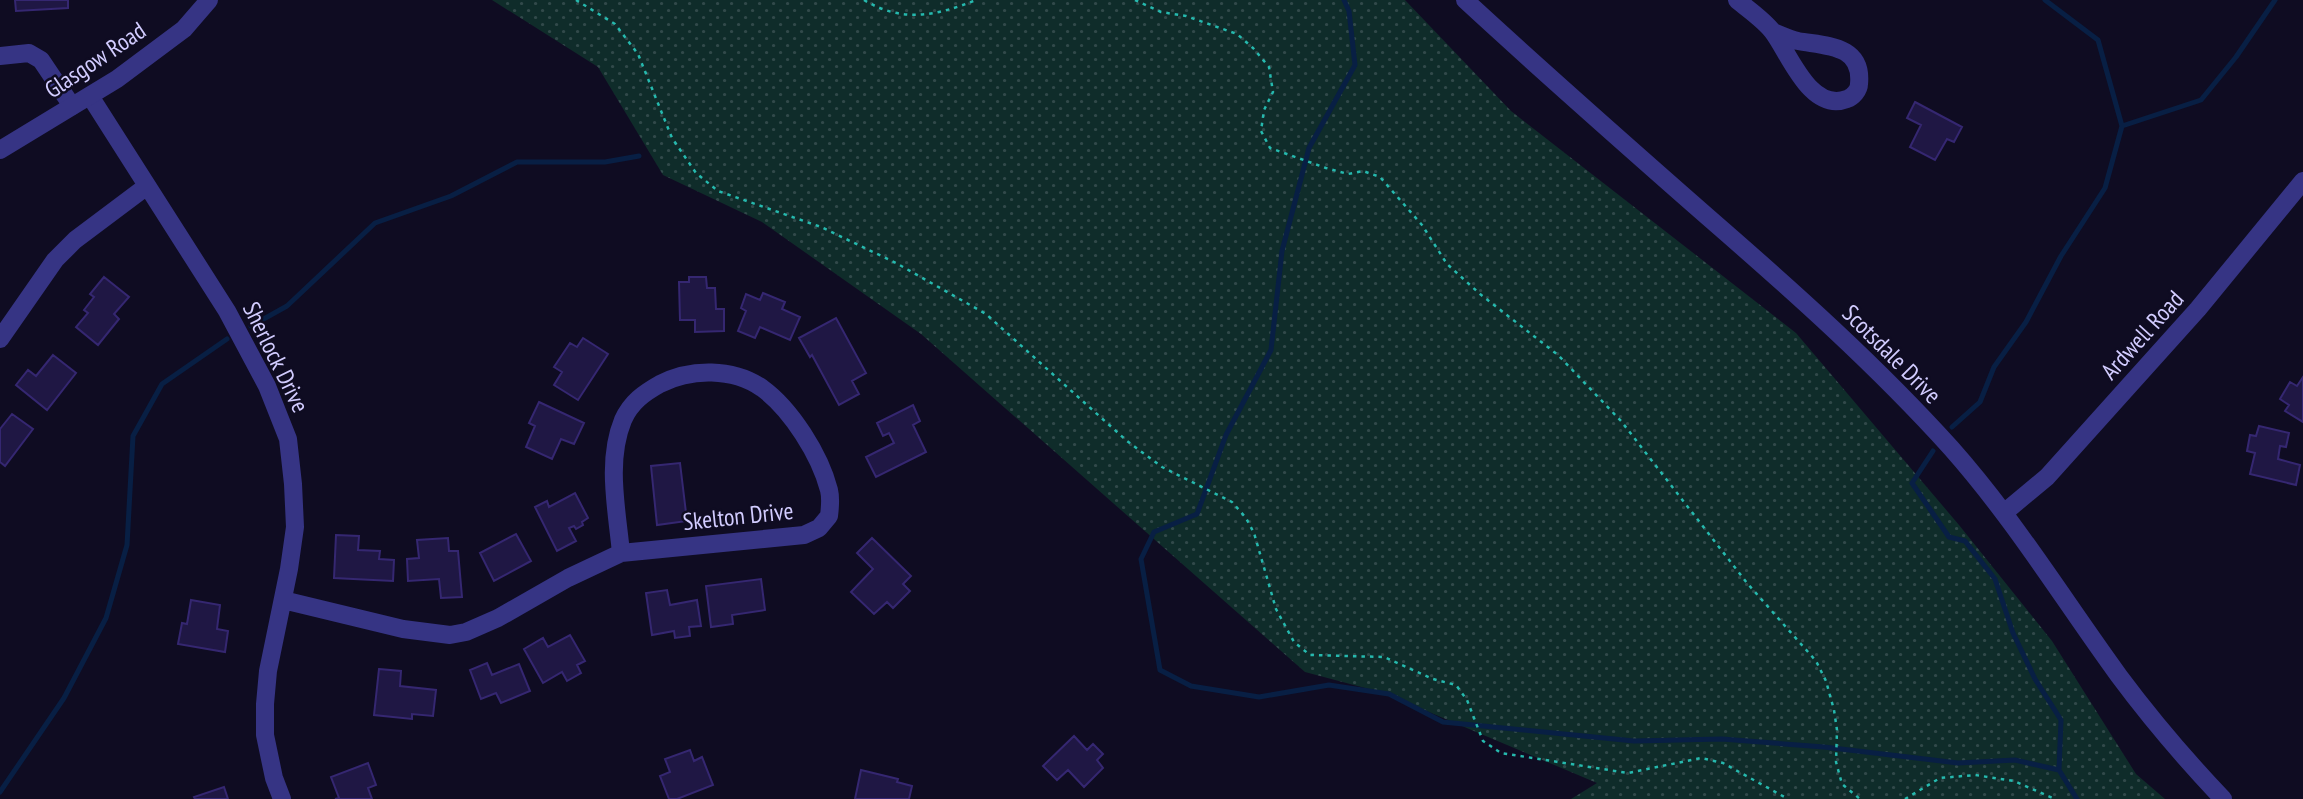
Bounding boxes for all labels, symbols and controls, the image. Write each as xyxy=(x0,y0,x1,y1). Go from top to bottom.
street label: Glasgow Road xyxy=(39,15,151,105)
street label: Ardwell Road xyxy=(2094,284,2190,386)
street label: Sherlock Drive xyxy=(236,297,316,417)
street label: Scotsdale Drive xyxy=(1836,298,1948,410)
street label: Skelton Drive xyxy=(681,495,795,537)

